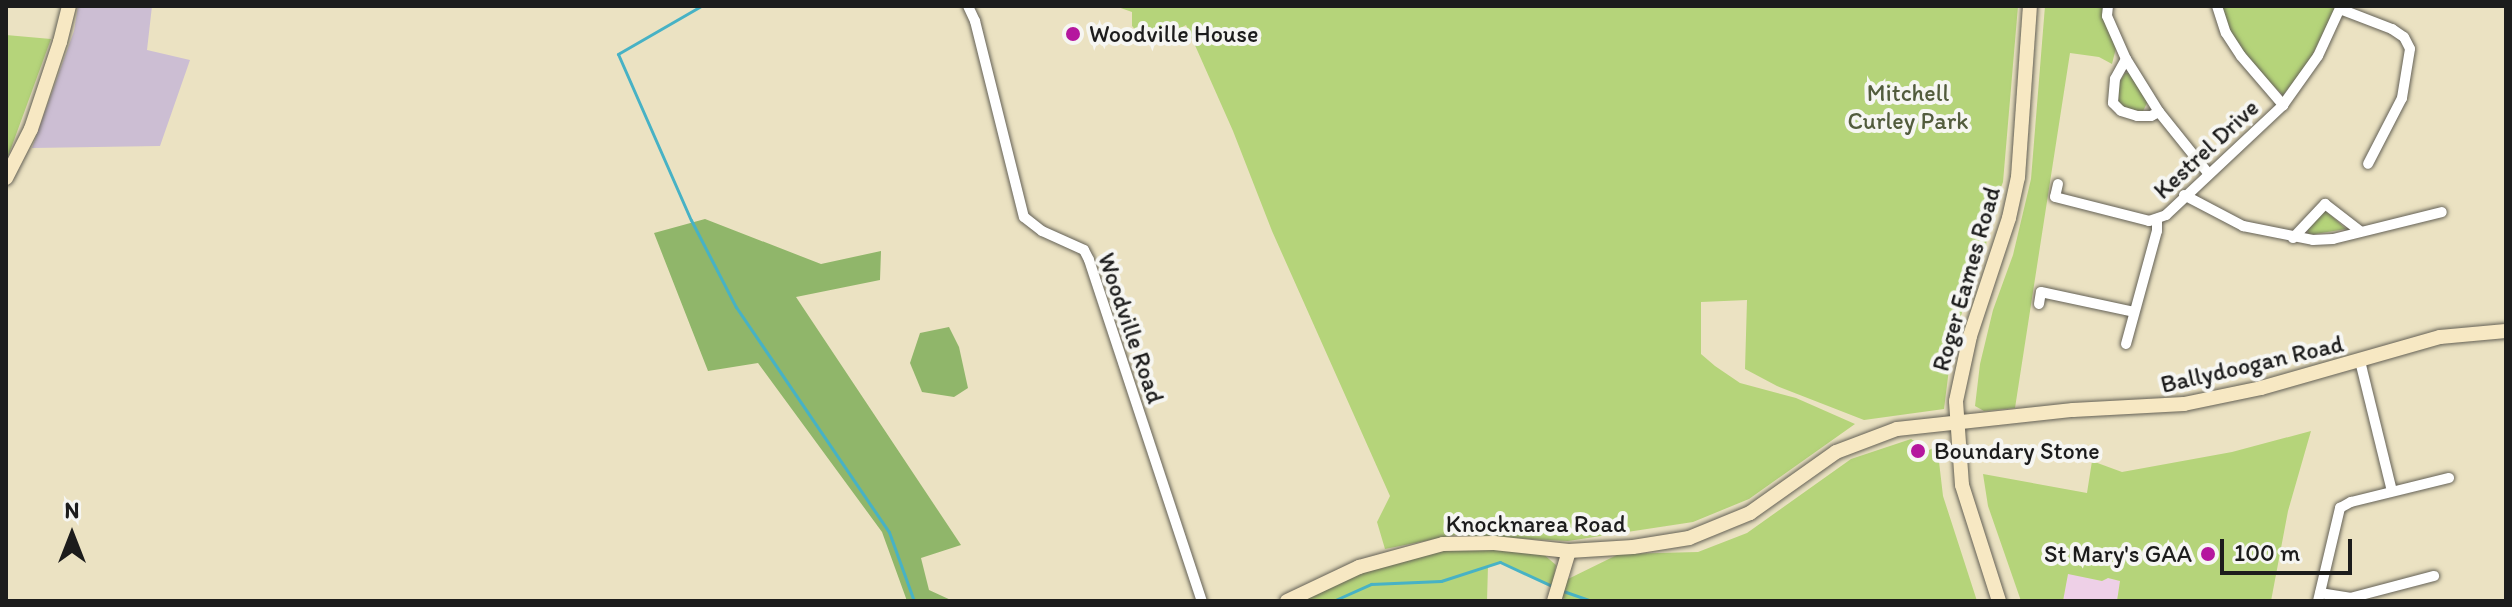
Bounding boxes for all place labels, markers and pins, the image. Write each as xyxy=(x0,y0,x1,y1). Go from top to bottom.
place label: Woodville House xyxy=(1089,20,1258,48)
marker: Woodville House xyxy=(1064,25,1082,43)
place label: Boundary Stone xyxy=(1934,437,2099,465)
marker: Boundary Stone xyxy=(1909,442,1927,460)
place label: St Mary's GAA xyxy=(2044,540,2192,568)
marker: St Mary's GAA xyxy=(2199,545,2217,563)

